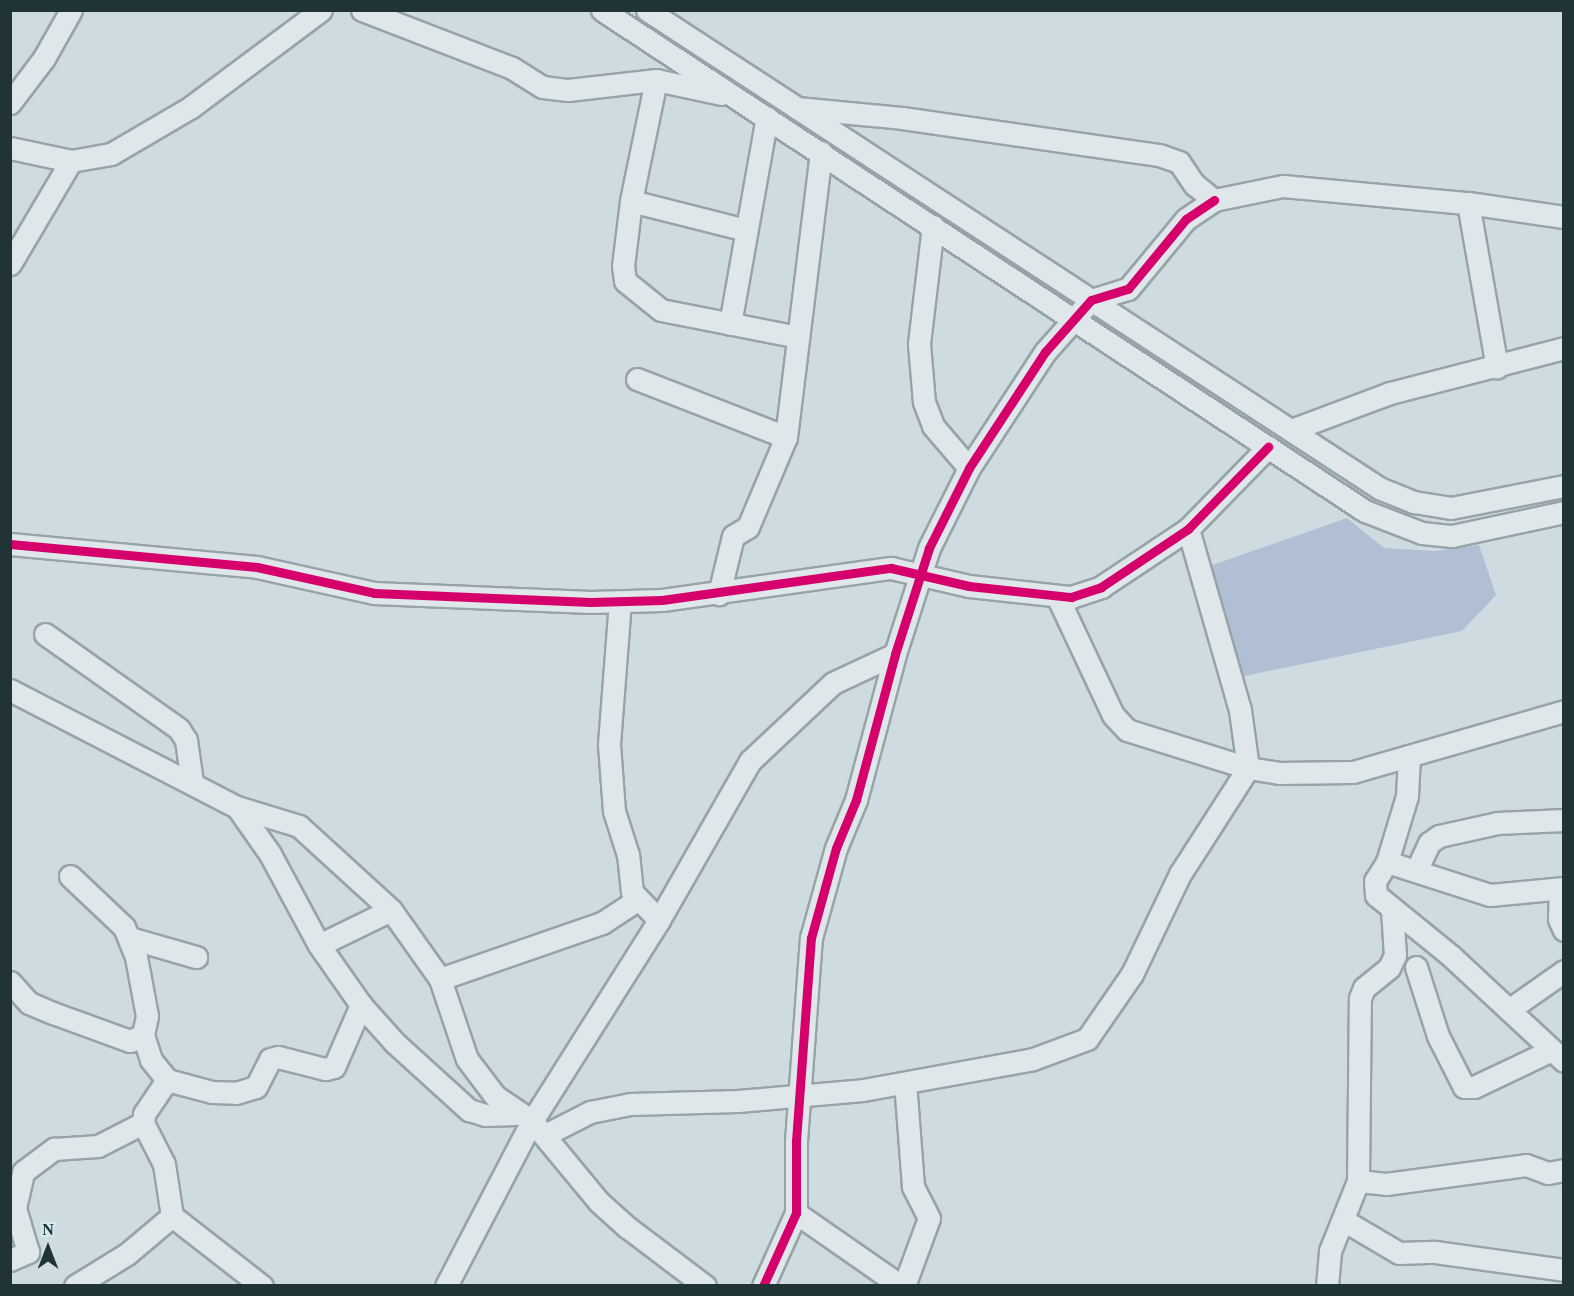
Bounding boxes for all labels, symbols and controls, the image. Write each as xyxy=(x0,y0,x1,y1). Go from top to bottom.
north arrow xyxy=(18,1218,78,1278)
text: N xyxy=(42,1221,54,1238)

